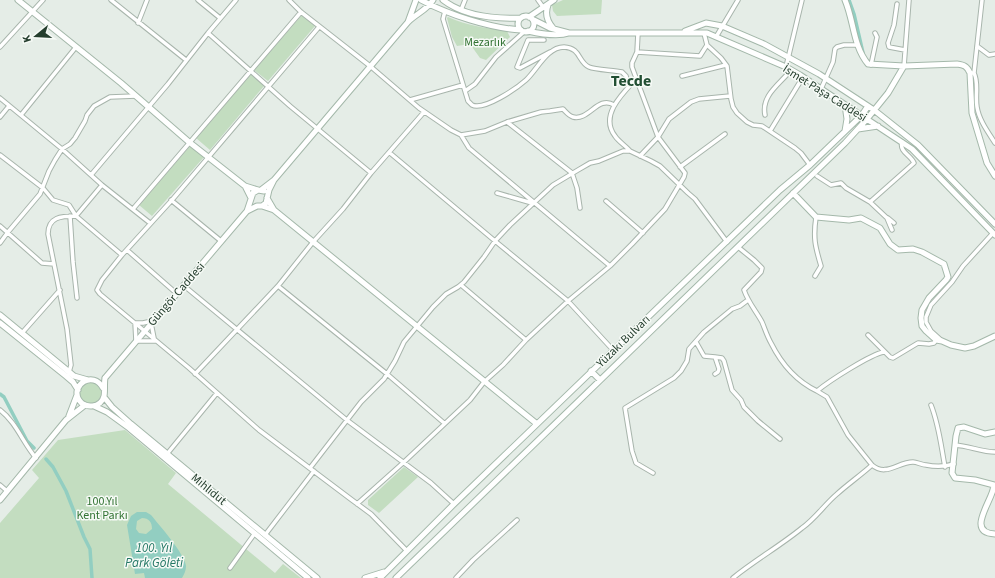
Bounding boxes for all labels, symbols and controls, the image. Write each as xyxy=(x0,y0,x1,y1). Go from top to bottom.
north arrow xyxy=(16,16,56,56)
text: K xyxy=(19,33,35,44)
park label: Mezarlık xyxy=(464,34,506,51)
street label: İsmet Paşa Caddesi xyxy=(779,61,870,126)
district label: Tecde xyxy=(611,70,651,92)
street label: Güngör Caddesi xyxy=(144,259,209,330)
street label: Yüzakı Bulvarı xyxy=(592,311,654,372)
street label: Mıhlıdut xyxy=(187,470,230,509)
park label: 100.Yıl Kent Parkı xyxy=(76,493,128,524)
water label: 100. Yıl Park Göleti xyxy=(125,539,184,572)

